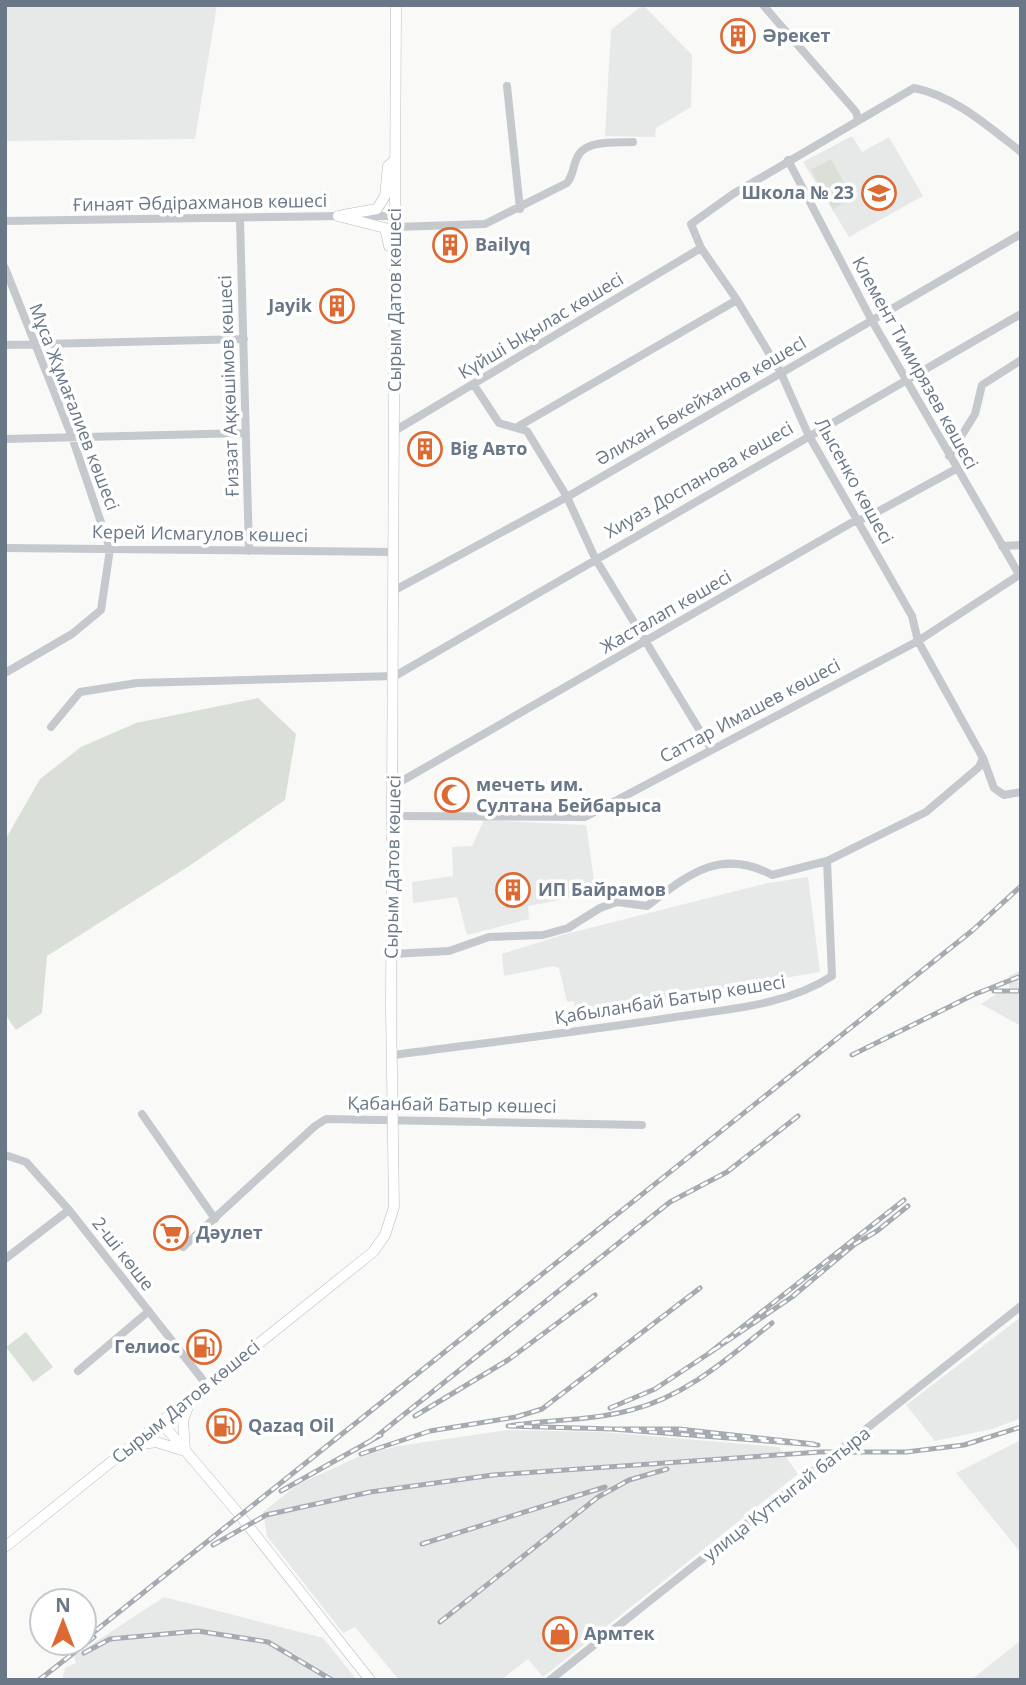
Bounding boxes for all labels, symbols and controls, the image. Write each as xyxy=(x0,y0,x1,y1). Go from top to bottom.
building icon: Әрекет xyxy=(719,17,757,55)
place label: Әрекет xyxy=(762,23,831,47)
school or university icon: Школа № 23 xyxy=(860,174,898,212)
place label: Школа № 23 xyxy=(741,180,854,204)
street label: Ғинаят Әбдірахманов көшесі xyxy=(73,188,327,216)
street label: Сырым Датов көшесі xyxy=(382,208,406,392)
building icon: Bailyq xyxy=(431,226,469,264)
place label: Bailyq xyxy=(475,232,531,256)
street label: Клемент Тимирязев көшесі xyxy=(847,252,984,473)
street label: Күйші Ықылас көшесі xyxy=(453,266,627,384)
street label: Ғиззат Ақкөшімов көшесi xyxy=(212,275,244,497)
building icon: Jayik xyxy=(318,287,356,325)
place label: Jayik xyxy=(266,293,313,317)
street label: Мұса Жұмағалиев көшесі xyxy=(24,300,126,514)
street label: Әлихан Бөкейханов көшесI xyxy=(591,330,810,470)
street label: Лысенко көшесі xyxy=(810,413,900,548)
street label: Хиуаз Доспанова көшесі xyxy=(600,415,797,543)
building icon: Big Авто xyxy=(406,430,444,468)
place label: Big Авто xyxy=(450,436,527,460)
street label: Керей Исмагулов көшесі xyxy=(92,519,308,547)
street label: Жасталап көшесі xyxy=(596,564,735,658)
street label: Саттар Имашев көшесі xyxy=(655,652,844,768)
place label: мечеть им. Султана Бейбарыса xyxy=(476,772,662,817)
street label: Сырым Датов көшесі xyxy=(378,775,406,959)
mosque icon: мечеть им. Султана Бейбарыса xyxy=(433,776,471,814)
building icon: ИП Байрамов xyxy=(494,871,532,909)
place label: ИП Байрамов xyxy=(538,877,666,901)
street label: Қабыланбай Батыр көшесі xyxy=(553,969,787,1029)
street label: Қабанбай Батыр көшесі xyxy=(347,1090,557,1118)
street label: 2-ші көше xyxy=(87,1211,160,1295)
supermarket icon: Дәулет xyxy=(152,1214,190,1252)
place label: Дәулет xyxy=(196,1220,263,1244)
fuel station icon: Гелиос xyxy=(185,1328,223,1366)
street label: Сырым Датов көшесі xyxy=(106,1334,264,1468)
place label: Гелиос xyxy=(114,1334,180,1358)
fuel station icon: Qazaq Oil xyxy=(205,1407,243,1445)
place label: Qazaq Oil xyxy=(248,1413,334,1437)
street label: улица Куттыгай батыра xyxy=(698,1421,875,1566)
north arrow xyxy=(28,1587,98,1657)
text: N xyxy=(55,1592,71,1618)
shop icon: Армтек xyxy=(541,1615,579,1653)
place label: Армтек xyxy=(584,1621,656,1645)

